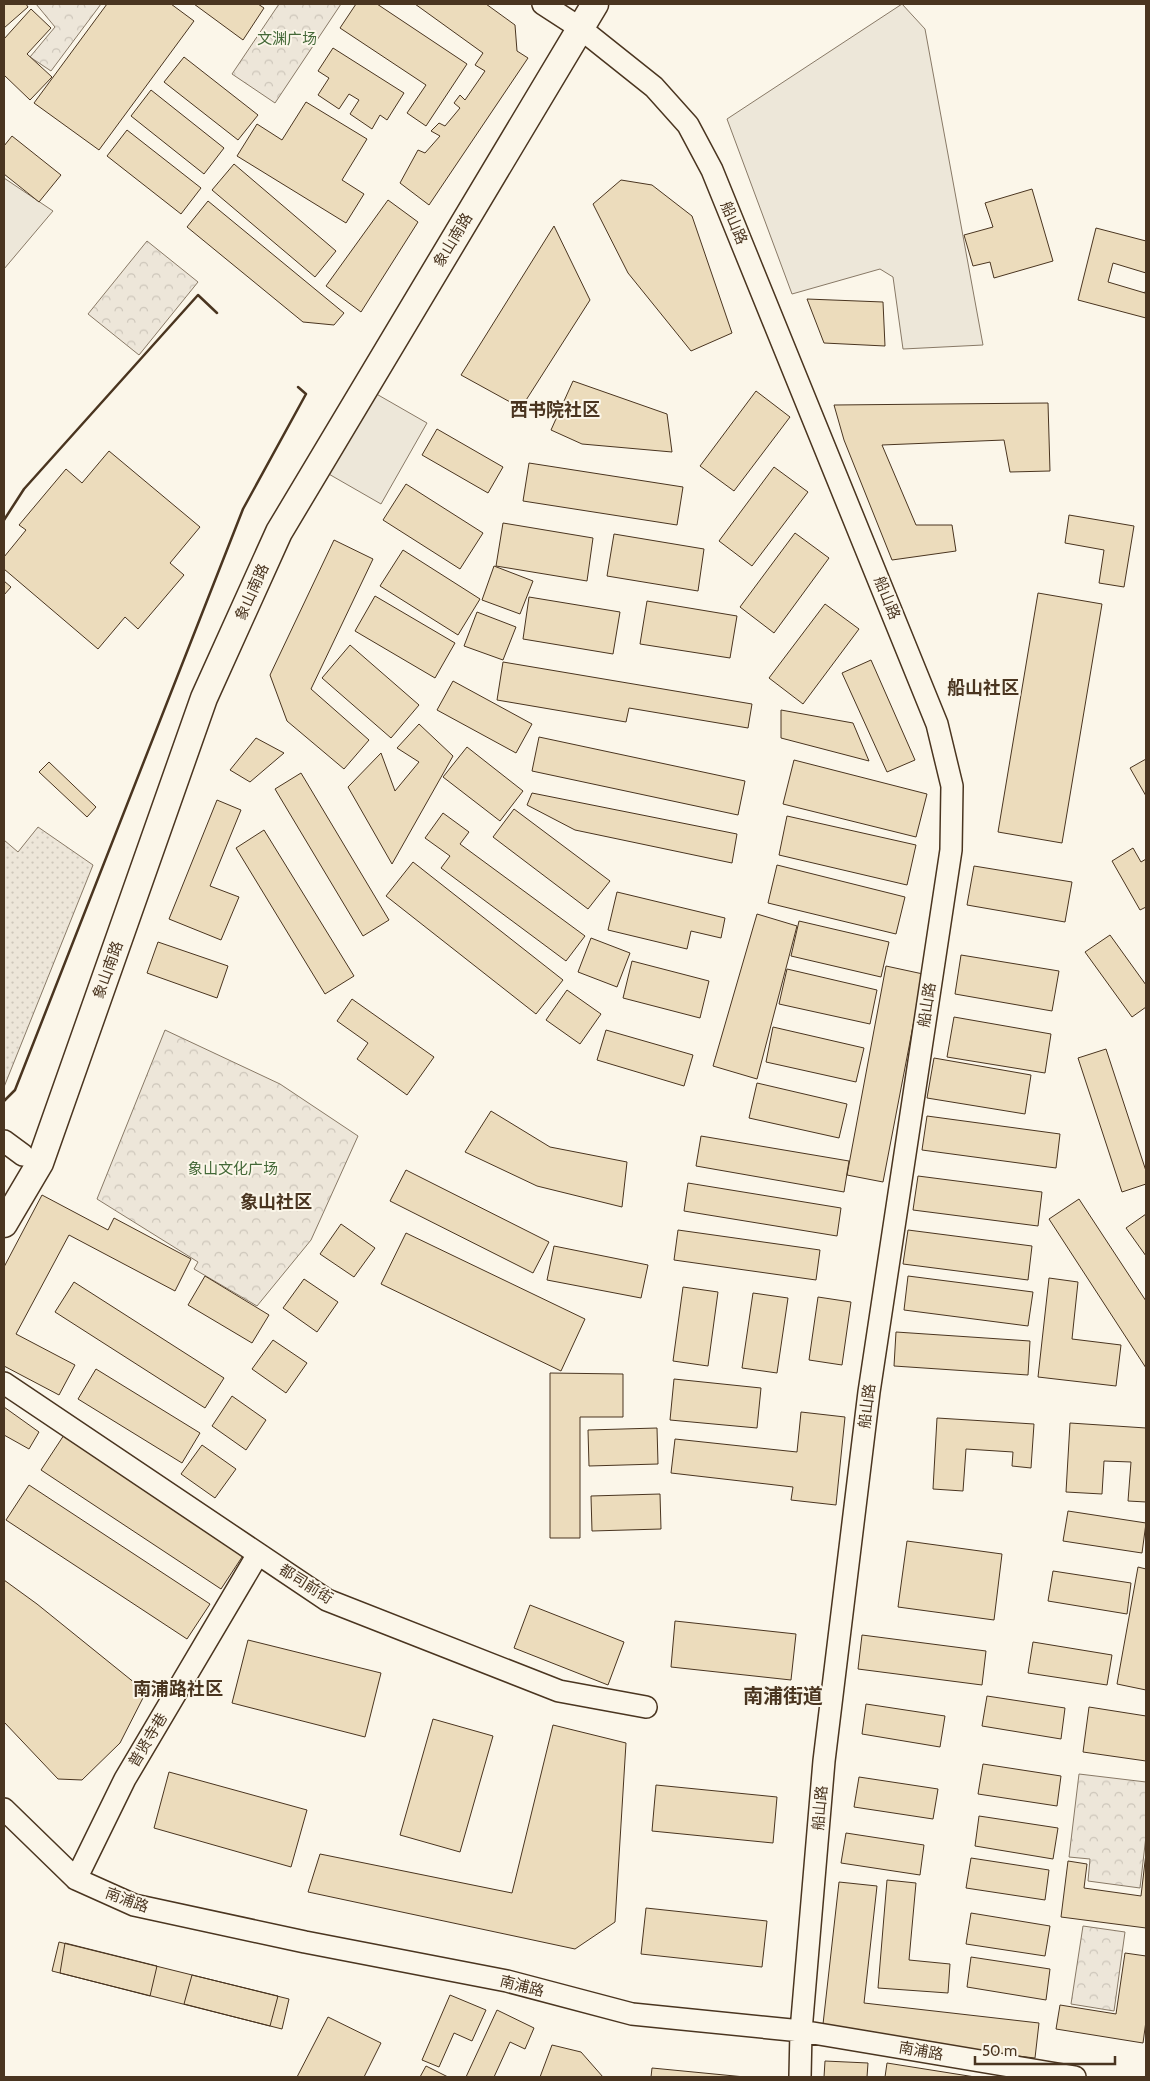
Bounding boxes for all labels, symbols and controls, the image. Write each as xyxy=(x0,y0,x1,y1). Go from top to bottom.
park label: 文渊广场 xyxy=(257,30,317,48)
street label: 船山路 xyxy=(717,199,751,247)
street label: 象山南路 xyxy=(430,210,476,270)
district label: 西书院社区 xyxy=(510,399,600,421)
street label: 象山南路 xyxy=(232,561,272,623)
street label: 船山路 xyxy=(870,574,904,622)
district label: 船山社区 xyxy=(947,677,1019,699)
street label: 象山南路 xyxy=(89,939,127,1001)
street label: 船山路 xyxy=(915,981,939,1029)
park label: 象山文化广场 xyxy=(188,1160,278,1178)
district label: 象山社区 xyxy=(240,1191,312,1213)
street label: 船山路 xyxy=(855,1383,879,1429)
street label: 都司前街 xyxy=(276,1560,336,1608)
district label: 南浦路社区 xyxy=(133,1678,223,1700)
district label: 南浦街道 xyxy=(743,1684,823,1708)
street label: 普贤寺巷 xyxy=(125,1710,171,1770)
street label: 船山路 xyxy=(809,1785,831,1831)
street label: 南浦路 xyxy=(103,1884,151,1916)
street label: 南浦路 xyxy=(498,1972,546,2000)
scale bar xyxy=(975,2034,1115,2066)
street label: 南浦路 xyxy=(897,2038,945,2064)
text: 50 m xyxy=(982,2042,1017,2060)

